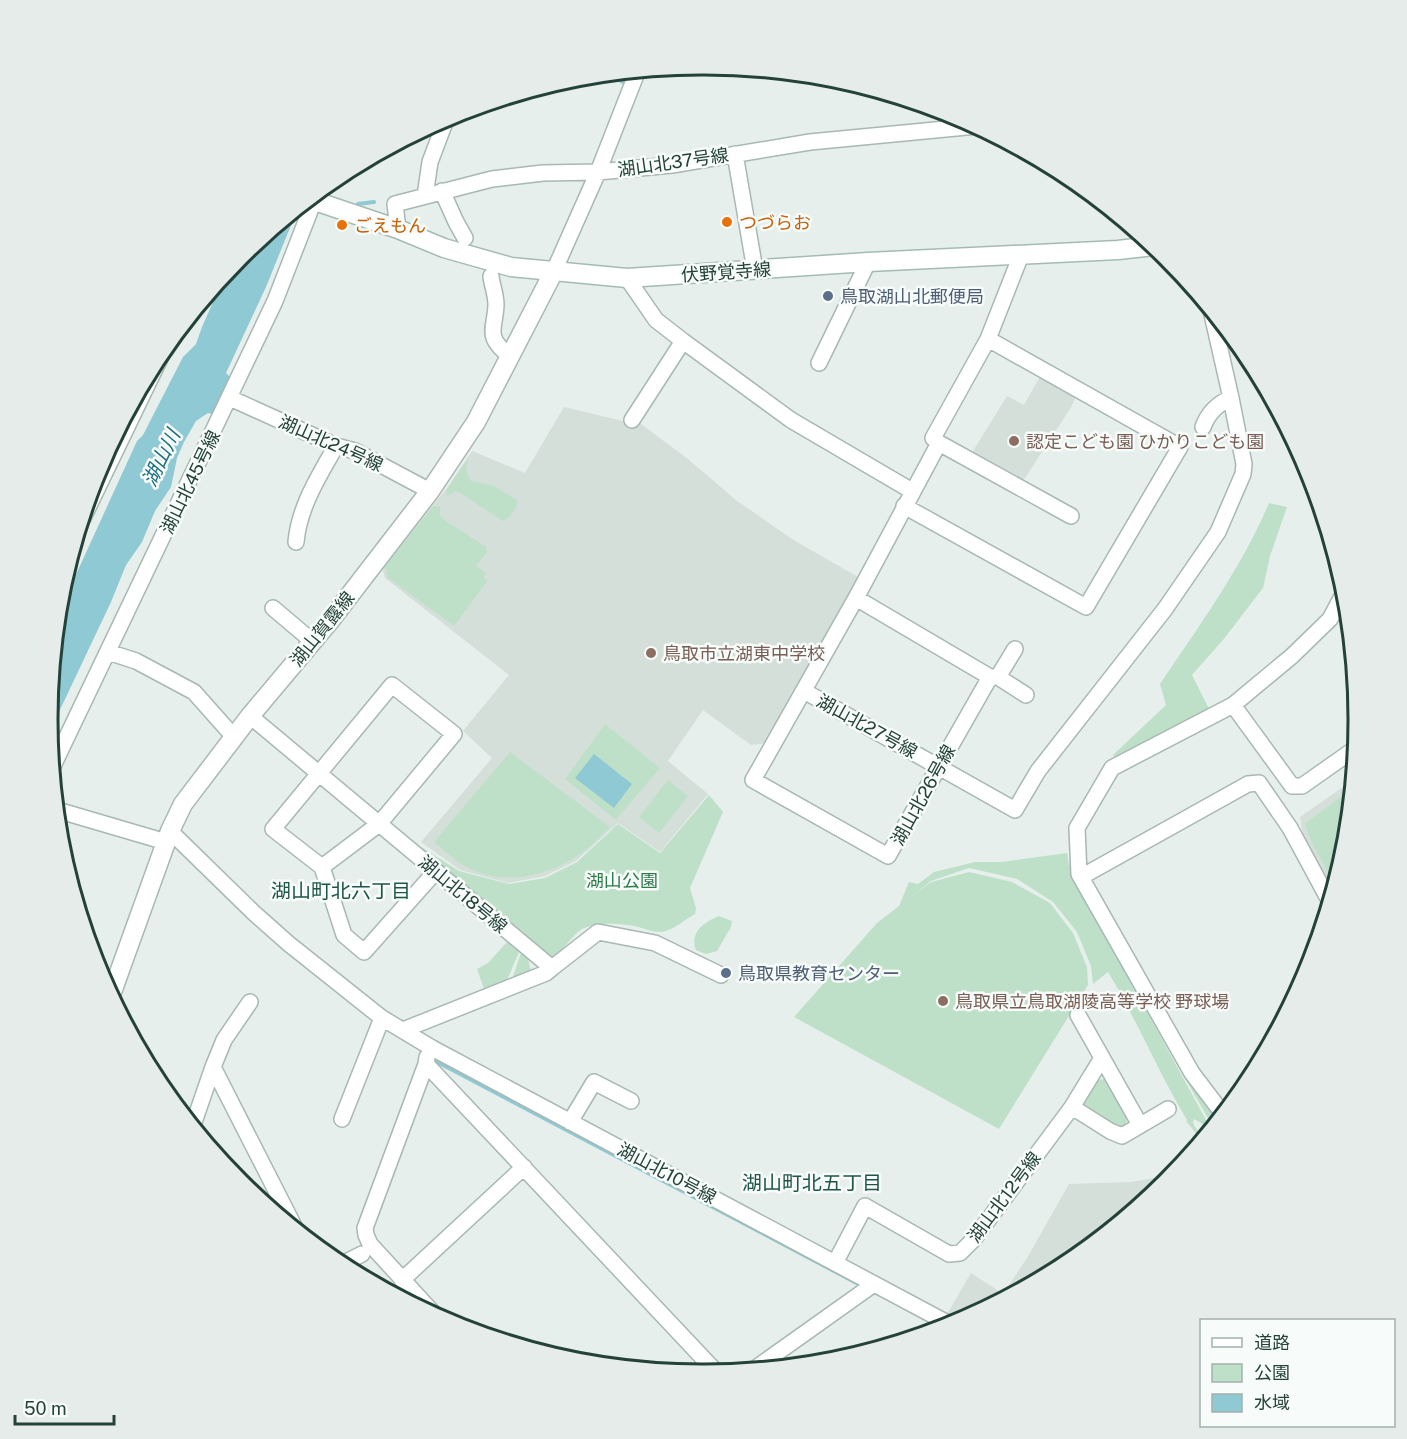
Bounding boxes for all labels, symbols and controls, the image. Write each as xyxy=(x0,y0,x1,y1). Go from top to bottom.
street label: 湖山北37号線 xyxy=(616,144,730,180)
place label: つづらお xyxy=(739,212,811,233)
place label: ごえもん xyxy=(354,215,426,236)
marker: つづらお xyxy=(720,215,734,229)
marker: ごえもん xyxy=(335,218,349,232)
street label: 伏野覚寺線 xyxy=(680,258,772,286)
place label: 鳥取湖山北郵便局 xyxy=(840,286,984,307)
marker: 鳥取湖山北郵便局 xyxy=(821,289,835,303)
street label: 湖山北24号線 xyxy=(276,411,386,475)
water label: 湖山川 xyxy=(137,424,186,490)
street label: 湖山北45号線 xyxy=(156,427,224,537)
place label: 認定こども園 ひかりこども園 xyxy=(1026,431,1264,452)
marker: 認定こども園 ひかりこども園 xyxy=(1007,434,1021,448)
street label: 湖山賀露線 xyxy=(286,587,358,671)
place label: 鳥取市立湖東中学校 xyxy=(663,643,825,664)
marker: 鳥取市立湖東中学校 xyxy=(644,646,658,660)
street label: 湖山北27号線 xyxy=(813,690,921,762)
street label: 湖山北26号線 xyxy=(887,741,959,849)
street label: 湖山北18号線 xyxy=(415,851,511,937)
park label: 湖山公園 xyxy=(586,870,658,891)
district label: 湖山町北六丁目 xyxy=(271,879,411,903)
place label: 鳥取県教育センター xyxy=(738,963,900,984)
marker: 鳥取県教育センター xyxy=(719,966,733,980)
place label: 鳥取県立鳥取湖陵高等学校 野球場 xyxy=(955,991,1229,1012)
marker: 鳥取県立鳥取湖陵高等学校 野球場 xyxy=(936,994,950,1008)
street label: 湖山北10号線 xyxy=(614,1138,720,1208)
street label: 湖山北12号線 xyxy=(963,1148,1045,1246)
district label: 湖山町北五丁目 xyxy=(742,1171,882,1195)
legend xyxy=(1200,1319,1395,1427)
text: 道路 xyxy=(1254,1332,1290,1353)
text: 公園 xyxy=(1254,1362,1290,1383)
scale bar xyxy=(15,1388,114,1426)
text: 水域 xyxy=(1254,1392,1290,1413)
text: 50 m xyxy=(24,1398,67,1419)

